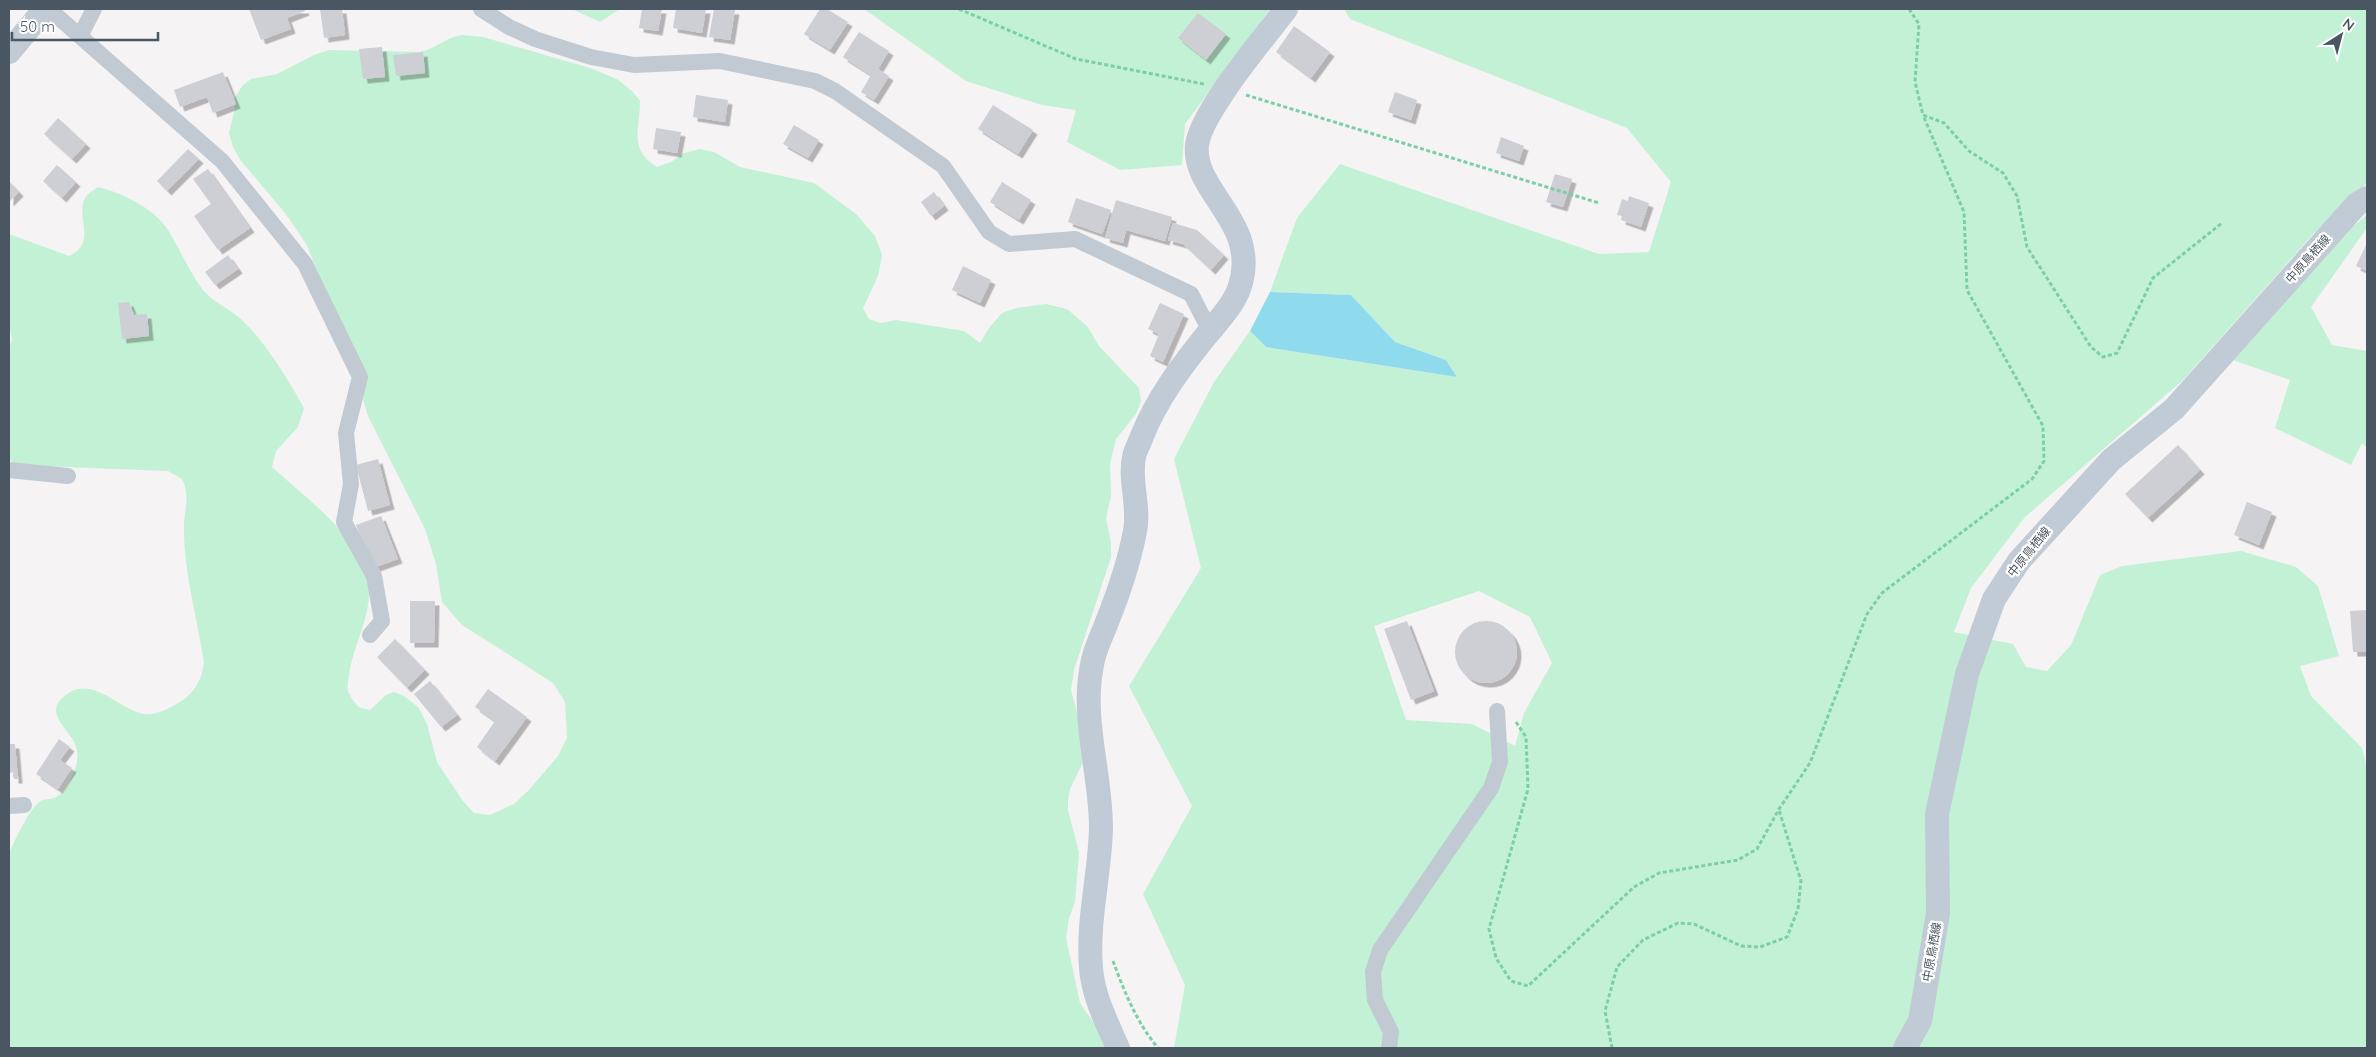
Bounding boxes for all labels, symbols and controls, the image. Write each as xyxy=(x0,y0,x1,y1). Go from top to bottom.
scale bar xyxy=(12,10,159,42)
north arrow xyxy=(2316,10,2366,60)
text: N xyxy=(2339,14,2358,35)
text: 50 m xyxy=(20,17,55,36)
street label: 中原鳥栖線 xyxy=(2282,231,2333,286)
street label: 中原鳥栖線 xyxy=(2004,524,2053,580)
street label: 中原鳥栖線 xyxy=(1919,921,1944,983)

